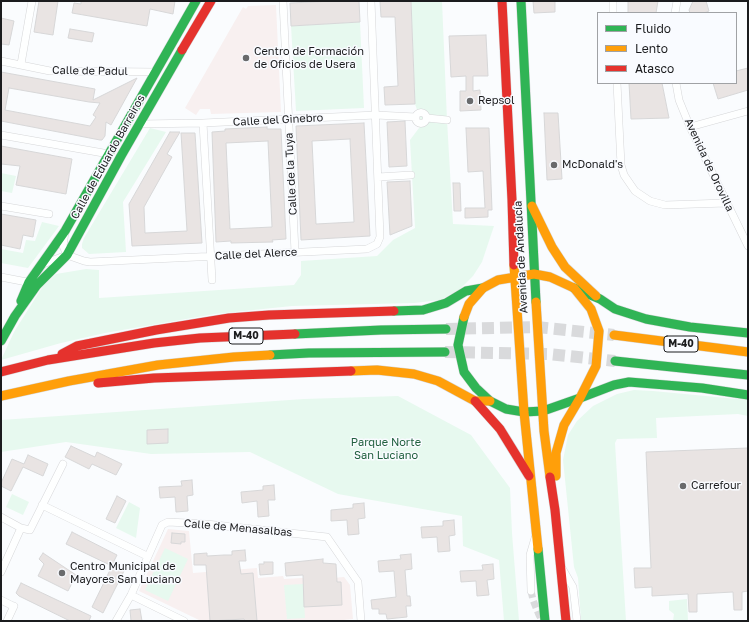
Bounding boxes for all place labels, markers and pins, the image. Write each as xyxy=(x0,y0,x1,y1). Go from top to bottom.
place label: Centro de Formación de Oficios de Usera xyxy=(254,45,364,71)
marker: Centro de Formación de Oficios de Usera xyxy=(241,53,251,63)
place label: Repsol xyxy=(478,94,514,108)
marker: Repsol xyxy=(465,96,475,106)
place label: McDonald's xyxy=(562,158,623,172)
marker: McDonald's xyxy=(549,160,559,170)
place label: Carrefour xyxy=(691,479,741,493)
marker: Carrefour xyxy=(678,481,688,491)
place label: Centro Municipal de Mayores San Luciano xyxy=(70,560,181,586)
marker: Centro Municipal de Mayores San Luciano xyxy=(57,568,67,578)

